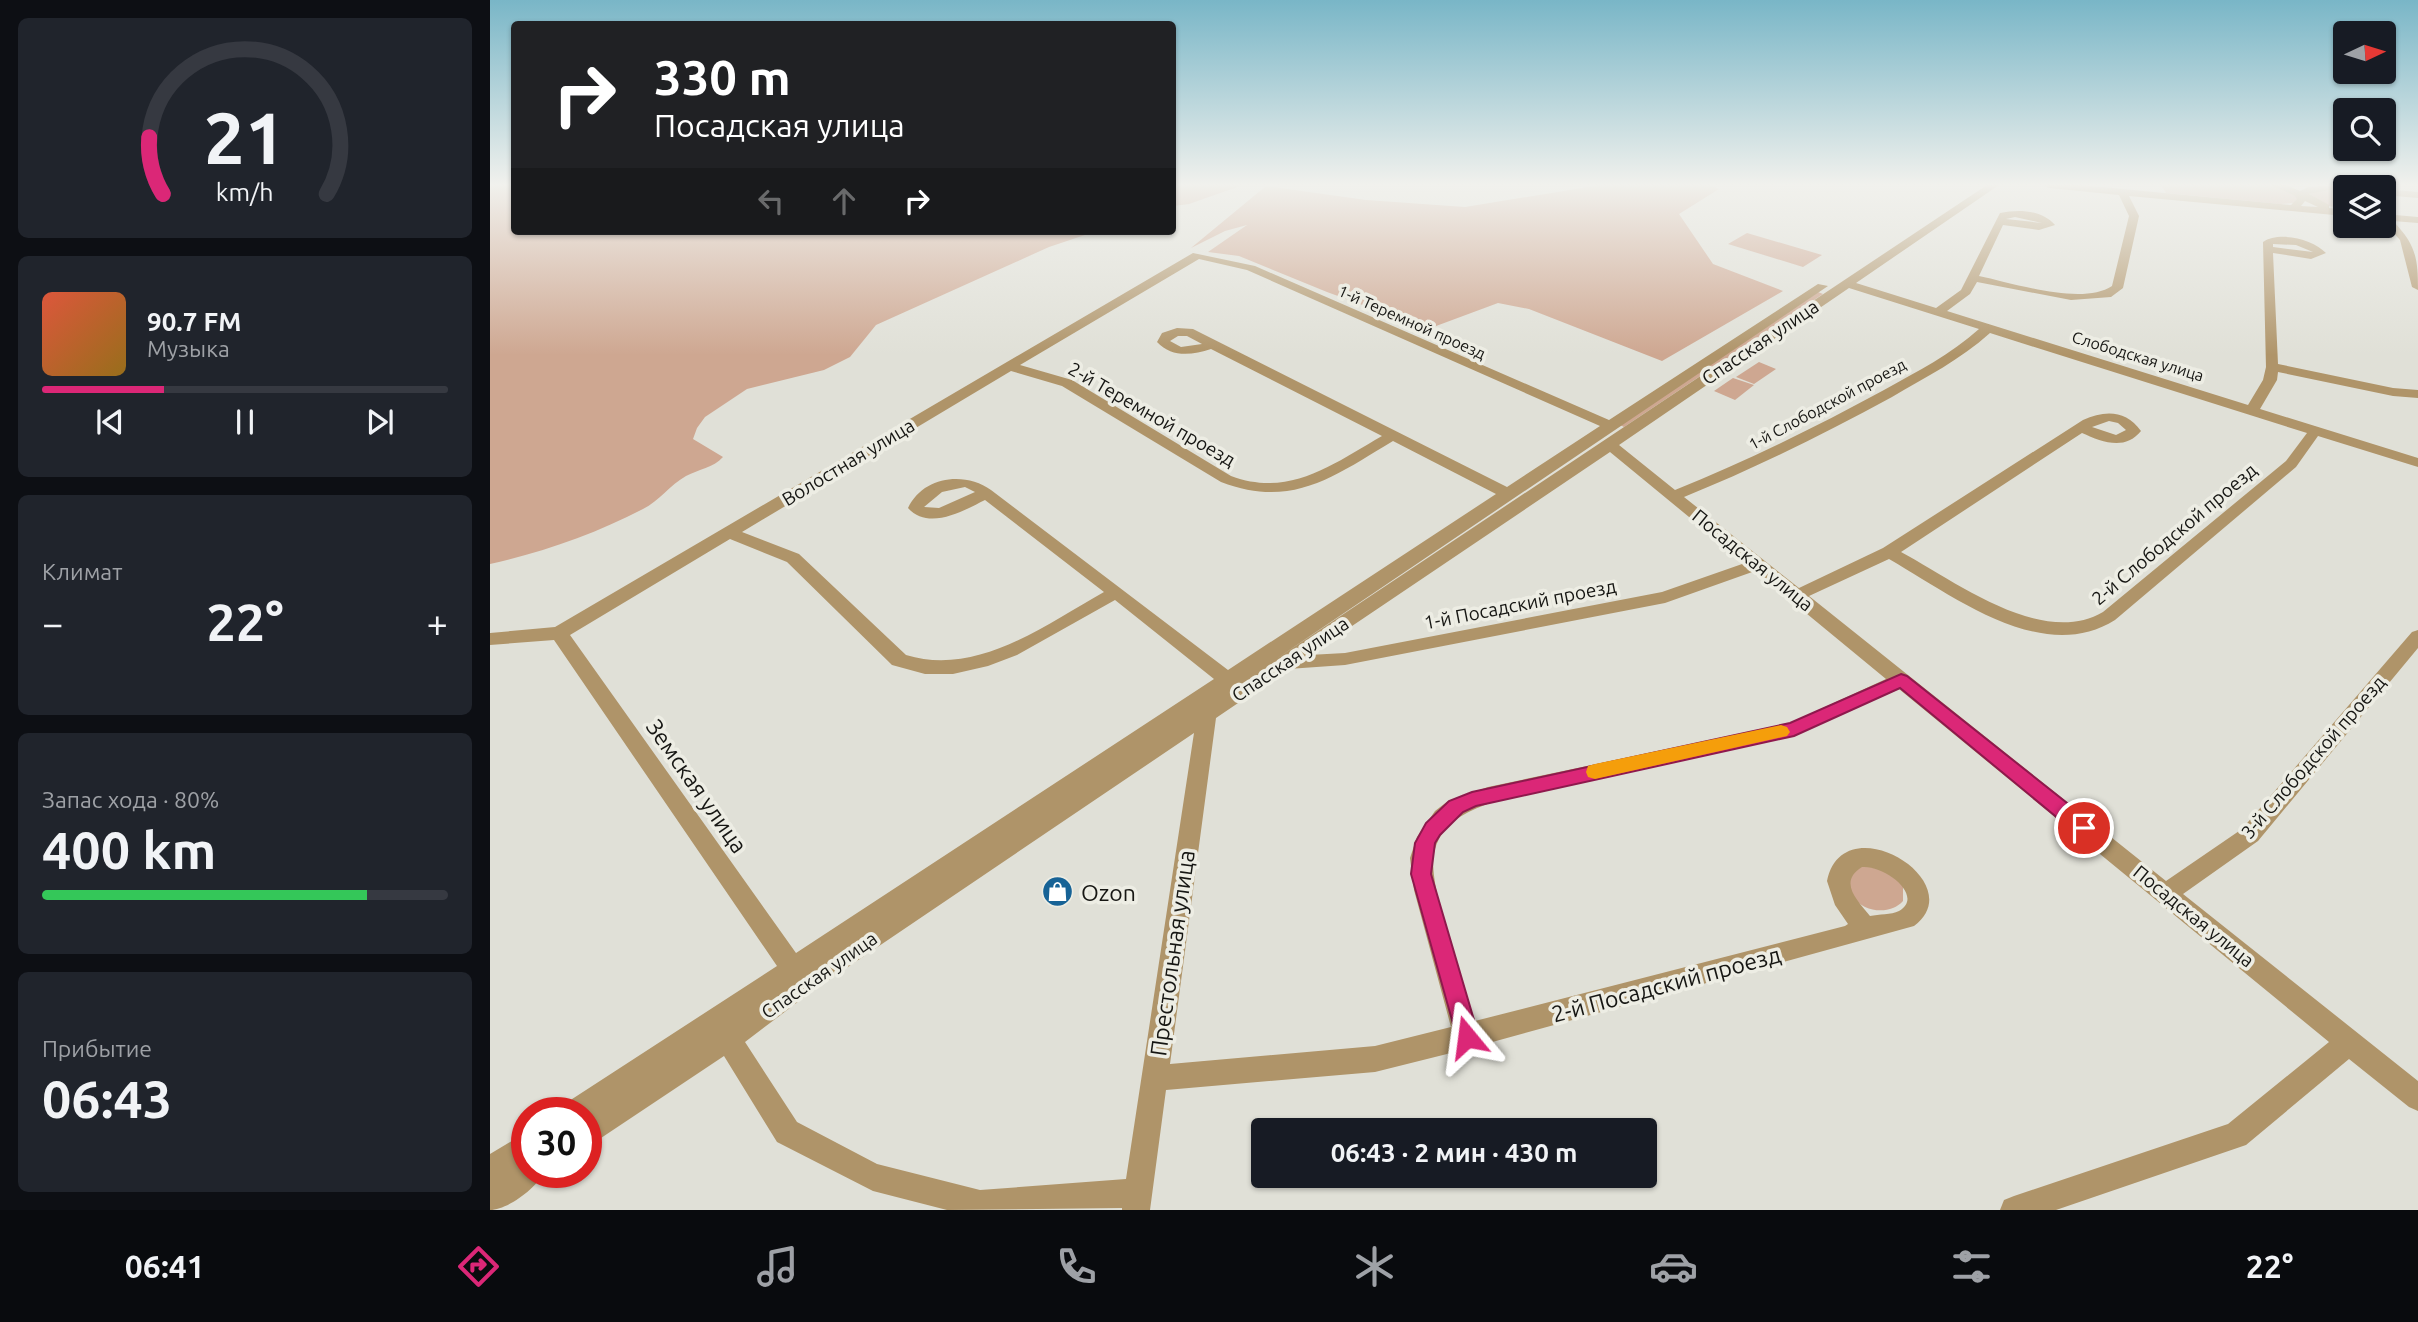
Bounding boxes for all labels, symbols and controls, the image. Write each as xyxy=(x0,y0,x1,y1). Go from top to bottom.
north arrow xyxy=(2333,21,2396,84)
map controls xyxy=(2333,21,2396,238)
icon: right xyxy=(539,49,630,140)
text: 330 m xyxy=(654,49,791,104)
text: 21 xyxy=(204,97,286,179)
button: search xyxy=(2333,98,2396,161)
text: Посадская улица xyxy=(654,107,905,143)
button: layers xyxy=(2333,175,2396,238)
text: km/h xyxy=(216,178,274,206)
icon: left xyxy=(752,182,790,220)
icon: ahead xyxy=(825,182,863,220)
icon: right xyxy=(898,182,936,220)
street label: 1-й Теремной проезд xyxy=(1336,281,1488,363)
street label: Спасская улица xyxy=(1697,295,1823,389)
text: 90.7 FM xyxy=(147,307,241,336)
street label: Слободская улица xyxy=(2070,327,2206,385)
text: Музыка xyxy=(147,336,230,361)
street label: 1-й Слободской проезд xyxy=(1745,355,1909,453)
street label: 2-й Теремной проезд xyxy=(1065,357,1239,471)
icon: previous xyxy=(91,403,129,441)
icon: pause xyxy=(226,403,264,441)
icon: next xyxy=(361,403,399,441)
street label: Волостная улица xyxy=(778,414,918,510)
street label: 2-й Слободской проезд xyxy=(2087,459,2261,609)
street label: Посадская улица xyxy=(1688,505,1818,615)
text: Климат xyxy=(42,559,122,584)
street label: 1-й Посадский проезд xyxy=(1422,575,1618,633)
text: 22° xyxy=(206,593,284,651)
text: − xyxy=(42,602,63,644)
text: + xyxy=(427,602,448,644)
street label: Спасская улица xyxy=(1227,612,1353,706)
street label: 3-й Слободской проезд xyxy=(2236,671,2390,843)
street label: Земская улица xyxy=(642,714,752,858)
text: Запас хода · 80% xyxy=(42,787,219,812)
pin xyxy=(2054,798,2114,858)
icon: arrive xyxy=(2065,809,2103,847)
text: 400 km xyxy=(42,821,216,879)
street label: Престольная улица xyxy=(1145,848,1199,1058)
street label: Посадская улица xyxy=(2129,861,2259,971)
shop icon: Ozon xyxy=(1041,875,1075,909)
place label: Ozon xyxy=(1081,880,1136,905)
street label: Спасская улица xyxy=(757,927,881,1023)
street label: 2-й Посадский проезд xyxy=(1549,941,1783,1027)
position arrow xyxy=(1430,1000,1504,1074)
text: Прибытие xyxy=(42,1036,152,1061)
text: 06:43 xyxy=(42,1070,172,1128)
speed limit sign: 30 xyxy=(511,1097,602,1188)
text: 06:43 · 2 мин · 430 m xyxy=(1331,1138,1577,1167)
icon: directions xyxy=(454,1242,503,1291)
icon: music xyxy=(753,1242,802,1291)
icon: phone xyxy=(1052,1242,1101,1291)
icon: climate xyxy=(1350,1242,1399,1291)
icon: car xyxy=(1649,1242,1698,1291)
icon: filters xyxy=(1947,1242,1996,1291)
text: 06:41 xyxy=(125,1248,205,1284)
text: 22° xyxy=(2246,1248,2293,1284)

